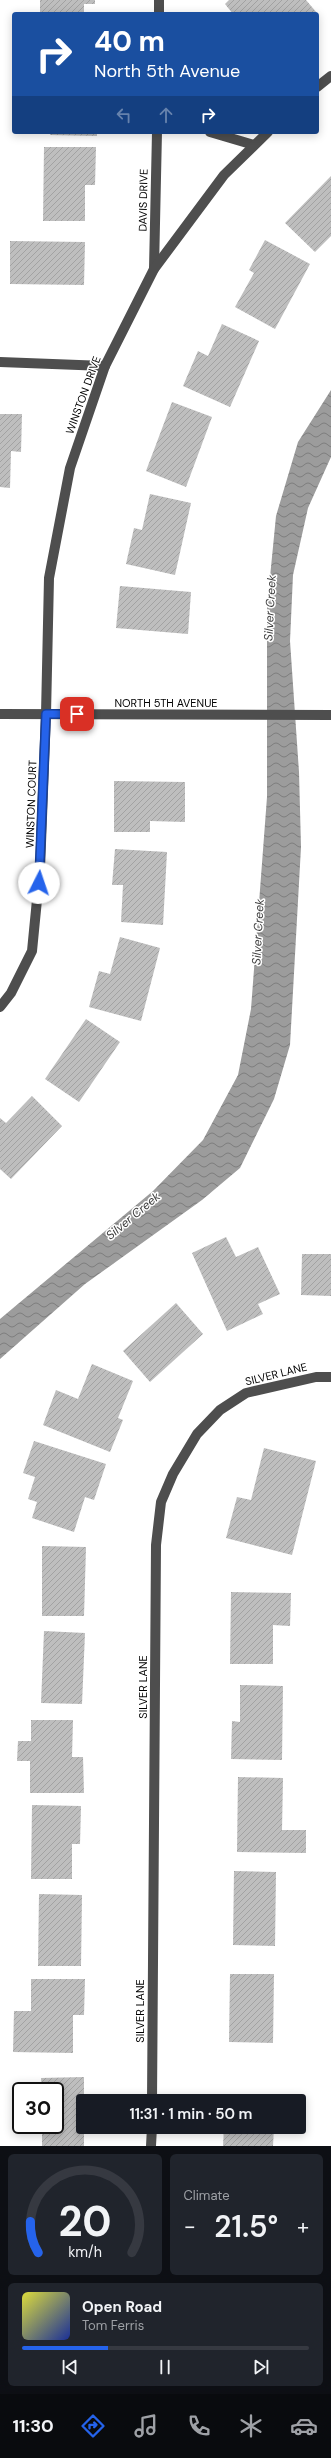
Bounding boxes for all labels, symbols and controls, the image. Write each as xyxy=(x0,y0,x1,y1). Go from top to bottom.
text: 40 m xyxy=(94,23,165,60)
icon: right xyxy=(28,28,80,80)
text: North 5th Avenue xyxy=(94,59,240,83)
icon: left xyxy=(113,104,135,126)
icon: ahead xyxy=(155,104,177,126)
icon: right xyxy=(197,104,219,126)
street label: DAVIS DRIVE xyxy=(135,169,151,231)
street label: WINSTON DRIVE xyxy=(62,354,104,436)
water label: Silver Creek xyxy=(260,574,280,642)
street label: NORTH 5TH AVENUE xyxy=(114,696,218,710)
pin xyxy=(60,697,94,731)
icon: arrive xyxy=(66,703,88,725)
street label: WINSTON COURT xyxy=(22,760,40,848)
position arrow xyxy=(18,862,60,904)
water label: Silver Creek xyxy=(248,898,268,966)
water label: Silver Creek xyxy=(102,1188,164,1243)
street label: SILVER LANE xyxy=(244,1360,308,1388)
street label: SILVER LANE xyxy=(136,1655,150,1719)
street label: SILVER LANE xyxy=(133,1979,147,2043)
speed limit sign: 30 xyxy=(12,2082,64,2134)
text: 11:31 · 1 min · 50 m xyxy=(130,2104,252,2124)
text: Climate xyxy=(184,2187,230,2204)
text: 20 xyxy=(58,2194,111,2248)
text: 21.5° xyxy=(214,2207,278,2246)
text: − xyxy=(184,2212,196,2241)
text: + xyxy=(297,2212,309,2241)
text: km/h xyxy=(68,2242,102,2260)
text: Open Road xyxy=(82,2297,162,2317)
text: Tom Ferris xyxy=(82,2317,144,2334)
icon: previous xyxy=(59,2356,81,2378)
icon: pause xyxy=(154,2356,176,2378)
icon: next xyxy=(250,2356,272,2378)
icon: directions xyxy=(79,2412,107,2440)
icon: music xyxy=(132,2412,160,2440)
icon: phone xyxy=(185,2412,213,2440)
icon: climate xyxy=(237,2412,265,2440)
icon: car xyxy=(290,2412,318,2440)
text: 11:30 xyxy=(12,2414,54,2438)

